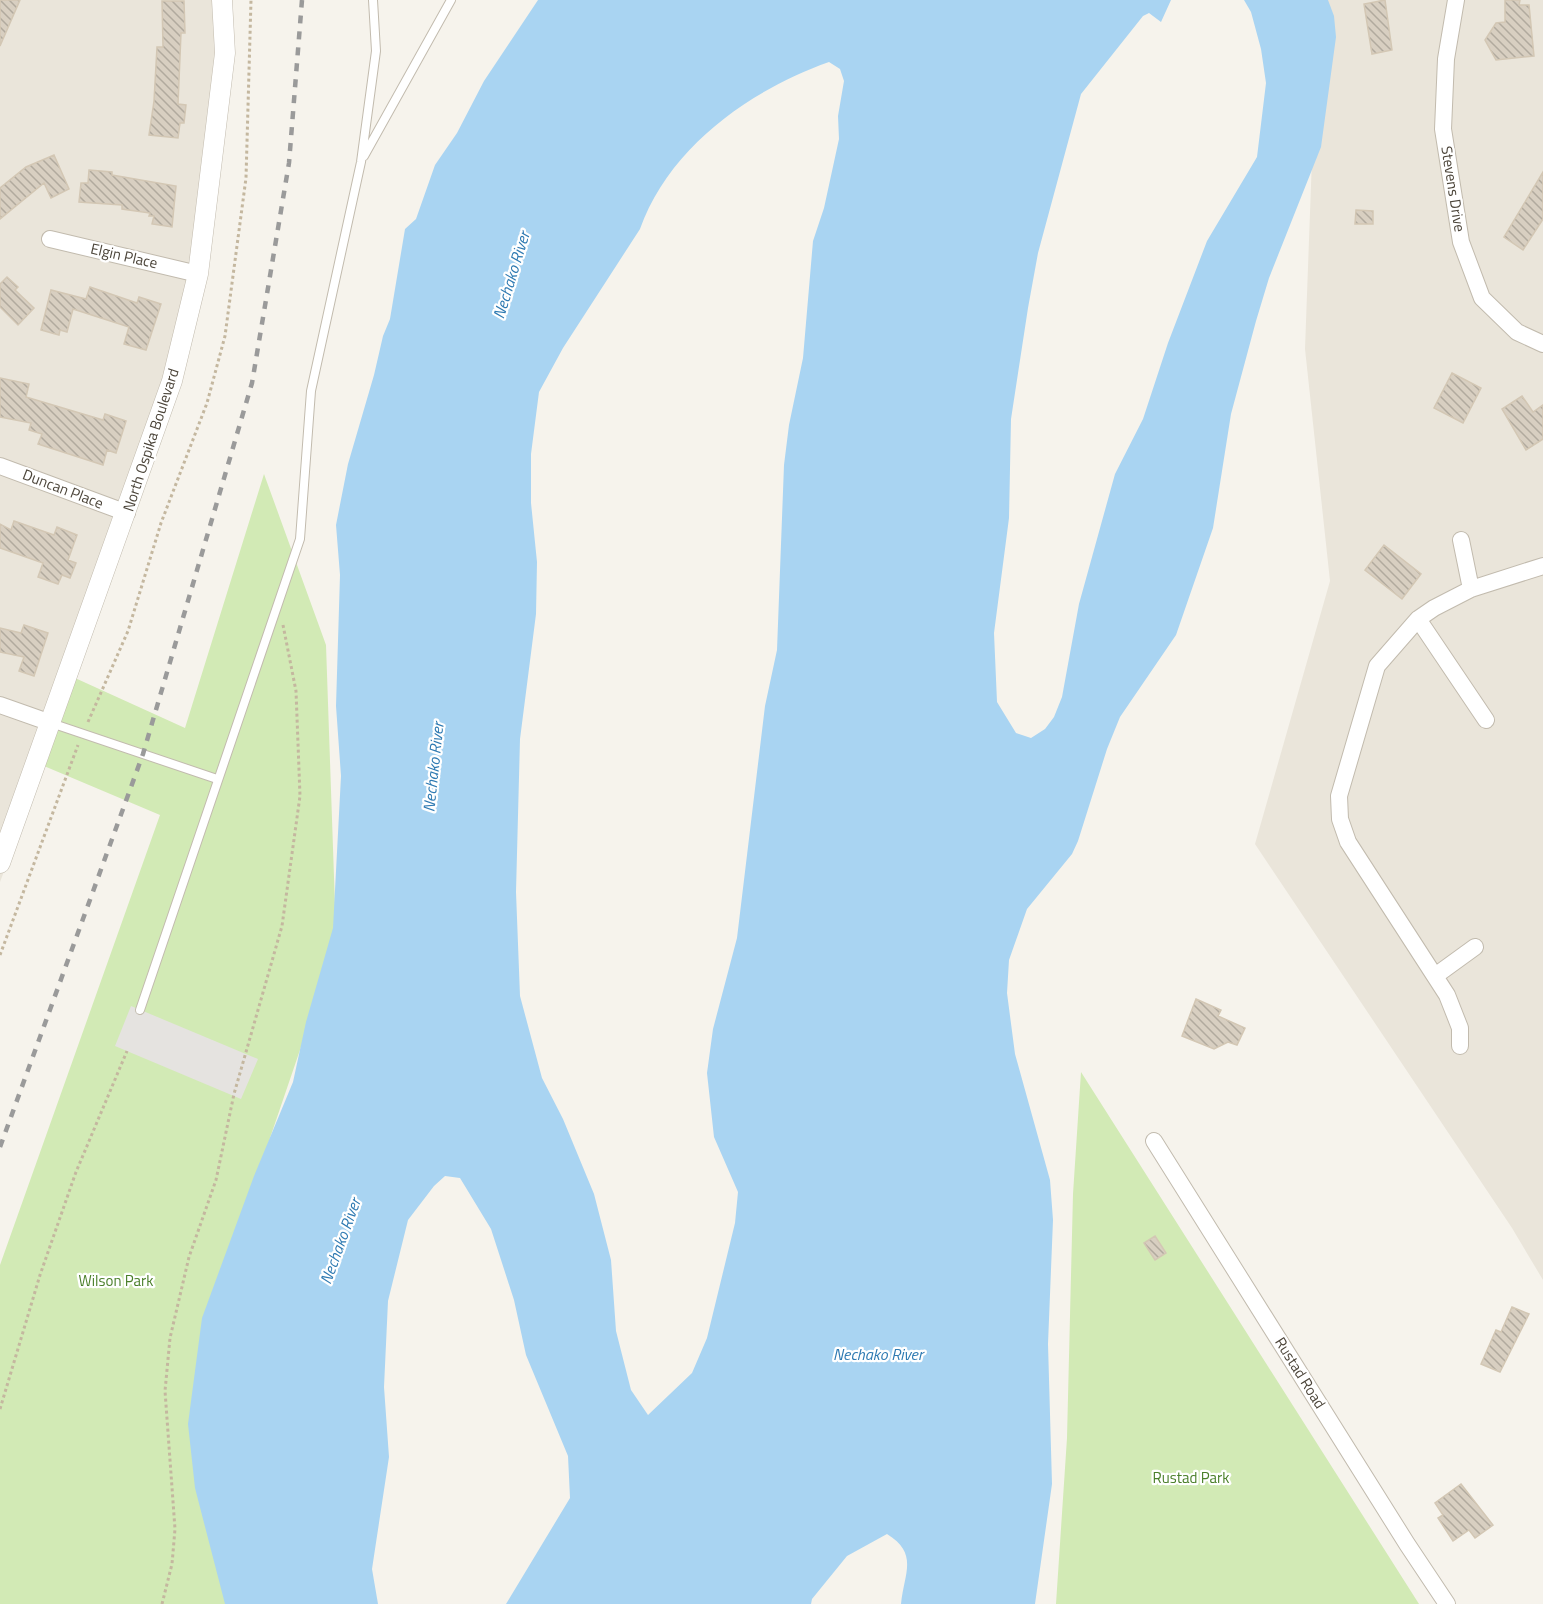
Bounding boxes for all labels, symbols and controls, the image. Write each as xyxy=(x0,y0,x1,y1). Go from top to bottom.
street label: Stevens Drive xyxy=(1435,144,1472,233)
water label: Nechako River xyxy=(486,227,536,322)
street label: Elgin Place xyxy=(88,237,160,274)
street label: North Ospika Boulevard xyxy=(117,365,185,514)
street label: Duncan Place xyxy=(19,463,107,515)
water label: Nechako River xyxy=(416,719,450,813)
water label: Nechako River xyxy=(313,1193,367,1287)
park label: Wilson Park xyxy=(78,1269,154,1292)
street label: Rustad Road xyxy=(1269,1332,1332,1413)
water label: Nechako River xyxy=(833,1342,925,1366)
park label: Rustad Park xyxy=(1153,1466,1229,1489)

